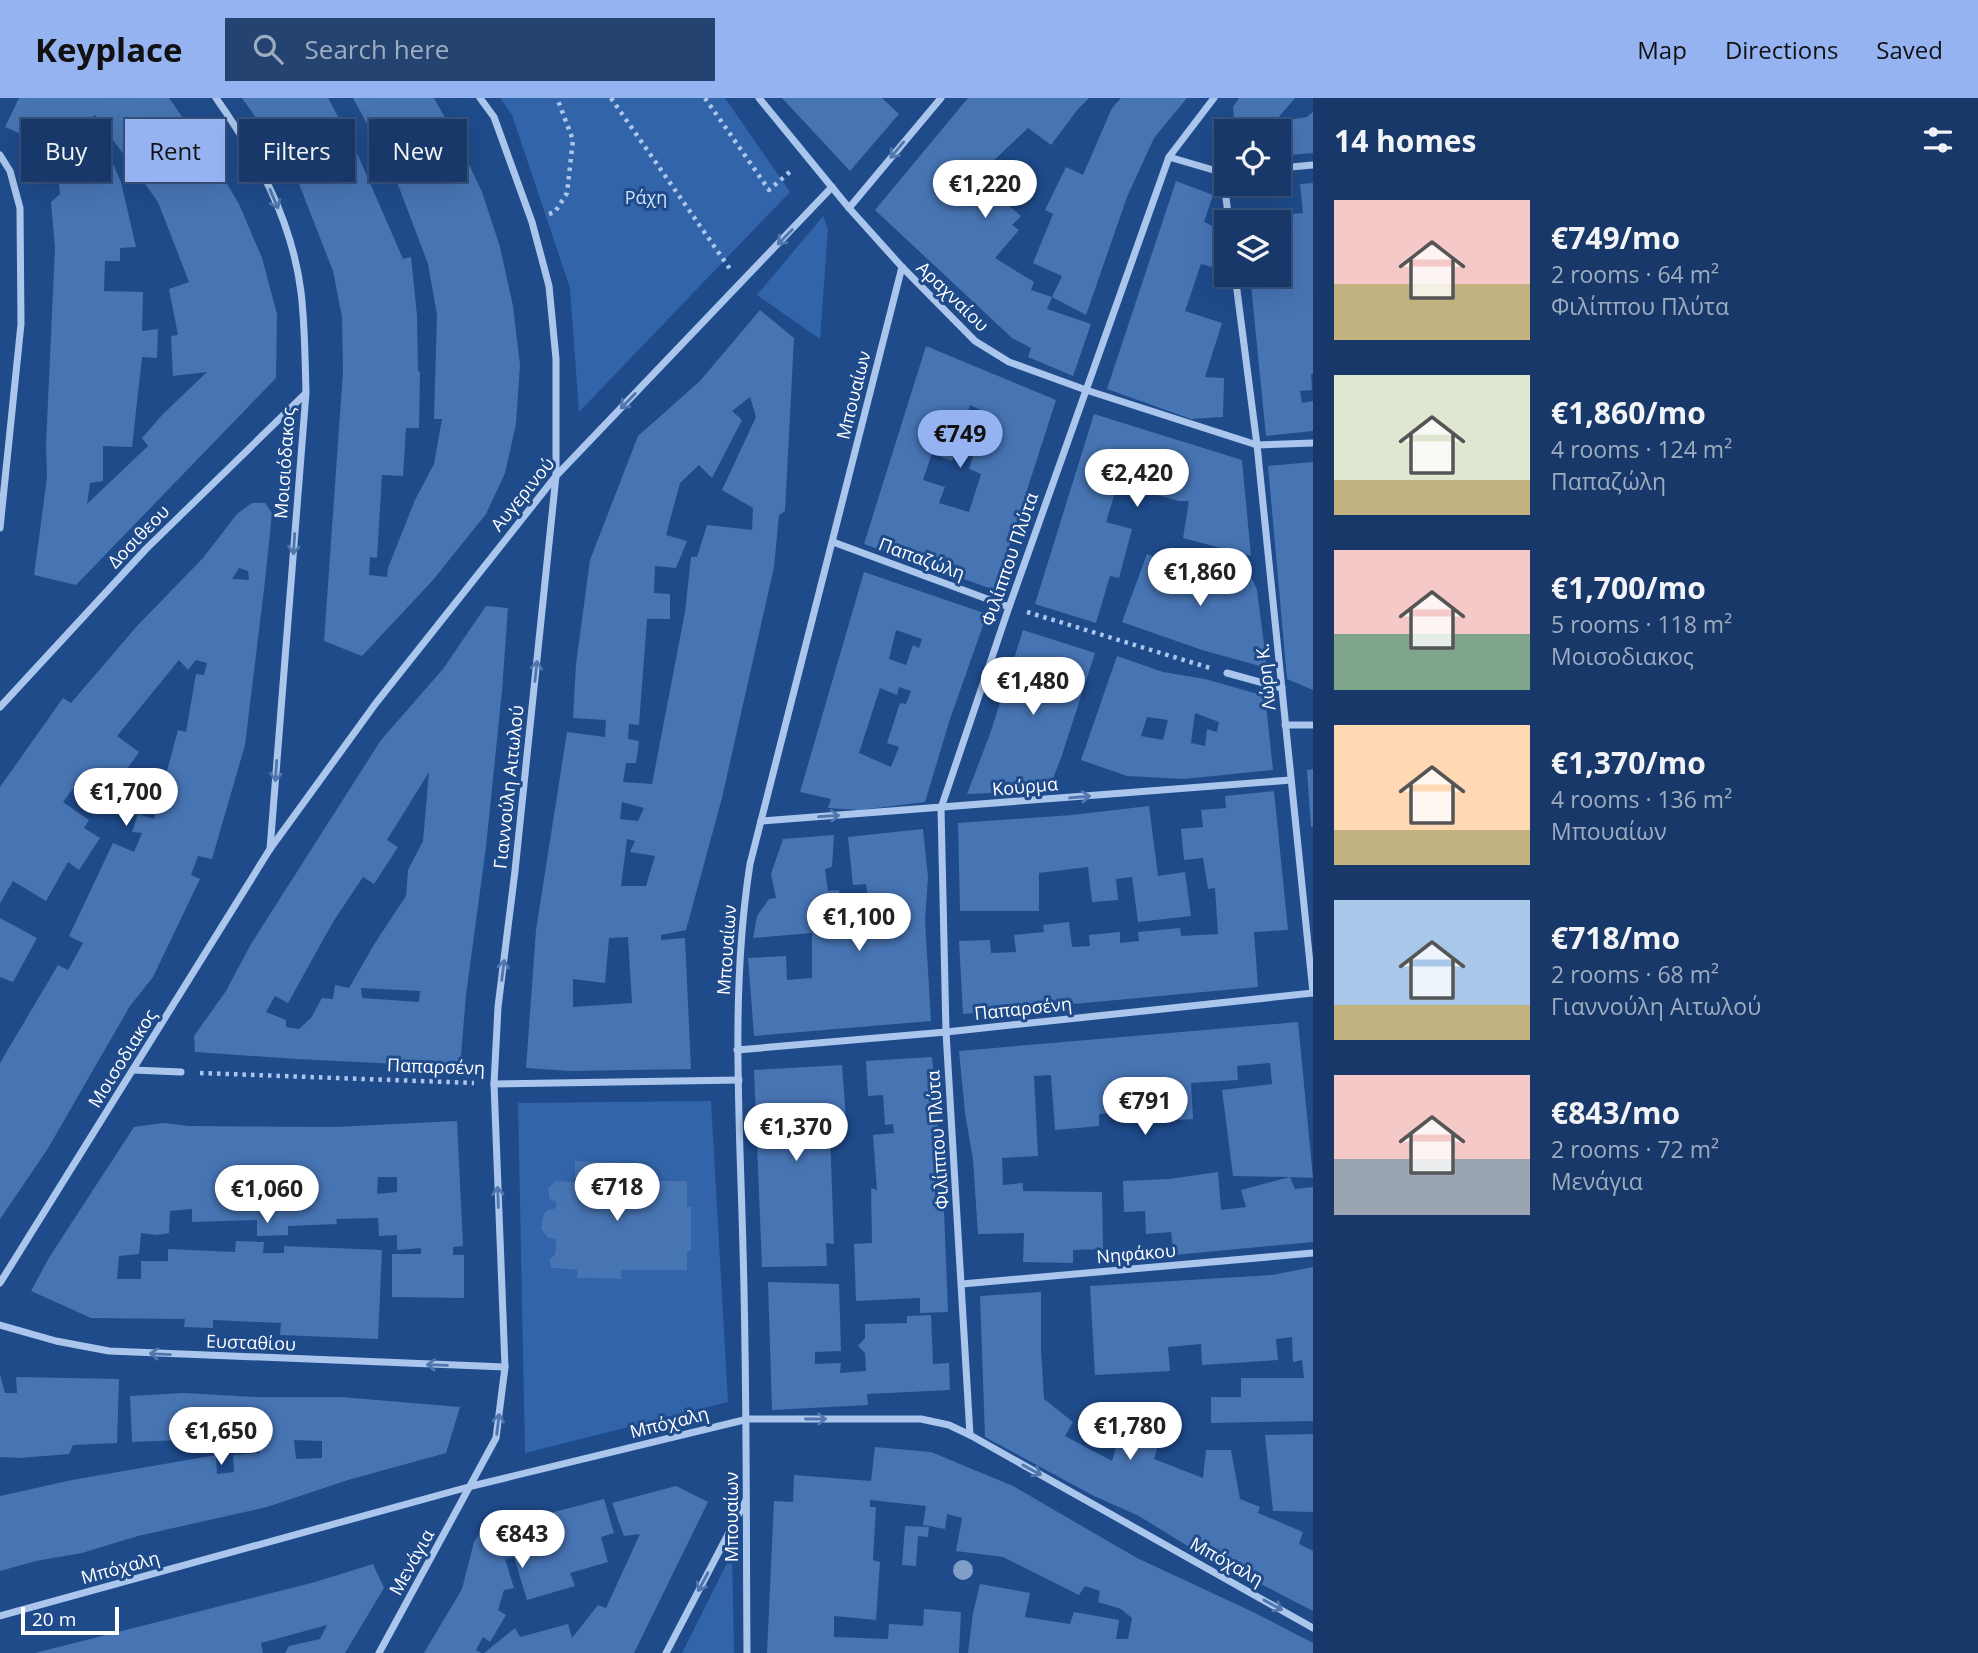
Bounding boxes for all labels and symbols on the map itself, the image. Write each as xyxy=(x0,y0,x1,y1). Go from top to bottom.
one-way arrow xyxy=(889,141,905,159)
pin: €1,220 xyxy=(928,160,1042,220)
park label: Ράχη xyxy=(625,185,667,209)
one-way arrow xyxy=(269,188,282,209)
one-way arrow xyxy=(776,228,793,245)
street label: Αραχναίου xyxy=(912,256,994,336)
street label: Μπουαίων xyxy=(830,348,876,442)
one-way arrow xyxy=(619,392,636,409)
street label: Μοισιόδακος xyxy=(268,406,300,520)
pin: €749 xyxy=(919,410,1001,470)
pin: €2,420 xyxy=(1080,450,1194,509)
street label: Αυγερινού xyxy=(485,452,559,536)
street label: Φιλίππου Πλύτα xyxy=(975,489,1043,629)
street label: Δοσιθεου xyxy=(102,499,174,573)
street label: Παπαζώλη xyxy=(876,531,968,585)
one-way arrow xyxy=(287,533,300,555)
pin: €1,860 xyxy=(1143,548,1257,608)
street label: Λώρη Κ. xyxy=(1250,642,1280,712)
pin: €1,480 xyxy=(976,658,1090,717)
one-way arrow xyxy=(529,660,542,682)
street label: Γιαννούλη Αιτωλού xyxy=(487,704,529,870)
one-way arrow xyxy=(269,759,282,782)
pin: €1,700 xyxy=(69,768,183,828)
street label: Κούρμα xyxy=(991,771,1059,801)
one-way arrow xyxy=(1069,790,1091,803)
one-way arrow xyxy=(817,810,840,823)
pin: €1,100 xyxy=(802,894,916,953)
street label: Μπουαίων xyxy=(711,904,741,996)
one-way arrow xyxy=(496,959,509,982)
street label: Παπαρσένη xyxy=(973,991,1073,1025)
street label: Μοισοδιακος xyxy=(82,1004,162,1112)
street label: Παπαρσένη xyxy=(387,1052,485,1080)
street label: Φιλίππου Πλύτα xyxy=(920,1070,954,1210)
pin: €791 xyxy=(1104,1077,1186,1137)
pin: €1,370 xyxy=(739,1104,853,1163)
pin: €718 xyxy=(576,1164,658,1223)
pin: €1,060 xyxy=(210,1166,324,1225)
one-way arrow xyxy=(492,1185,505,1208)
street label: Νηφάκου xyxy=(1095,1238,1177,1268)
street label: Ευσταθίου xyxy=(206,1328,296,1356)
one-way arrow xyxy=(149,1348,172,1361)
one-way arrow xyxy=(425,1358,448,1371)
street label: Μπόχαλη xyxy=(627,1401,711,1443)
pin: €1,780 xyxy=(1073,1402,1187,1462)
pin: €1,650 xyxy=(164,1408,278,1467)
one-way arrow xyxy=(804,1412,827,1426)
one-way arrow xyxy=(492,1413,505,1435)
one-way arrow xyxy=(1021,1463,1041,1477)
street label: Μπουαίων xyxy=(719,1471,743,1562)
pin: €843 xyxy=(481,1510,563,1570)
street label: Μενάγια xyxy=(383,1525,439,1599)
street label: Μπόχαλη xyxy=(1186,1531,1268,1591)
street label: Μπόχαλη xyxy=(78,1545,162,1589)
one-way arrow xyxy=(696,1571,710,1592)
one-way arrow xyxy=(1262,1598,1282,1612)
scale bar xyxy=(21,1604,119,1636)

